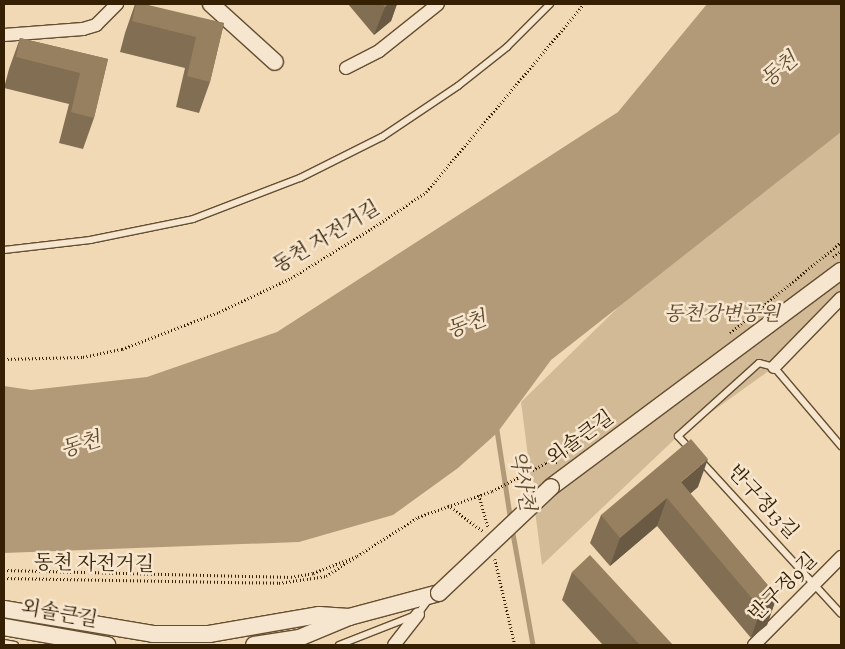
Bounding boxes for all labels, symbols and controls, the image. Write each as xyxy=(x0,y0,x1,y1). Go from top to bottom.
water label: 동천 xyxy=(756,48,804,94)
street label: 동천 자전거길 xyxy=(269,197,385,279)
park label: 동천강변공원 xyxy=(664,303,780,327)
water label: 동천 xyxy=(444,307,490,345)
street label: 외솔큰길 xyxy=(543,407,619,471)
water label: 동천 xyxy=(58,428,104,464)
water label: 약사천 xyxy=(503,449,539,513)
street label: 반구정13길 xyxy=(722,461,802,545)
street label: 반구정9길 xyxy=(745,549,823,627)
street label: 동천 자전거길 xyxy=(34,552,154,578)
street label: 외솔큰길 xyxy=(19,596,99,634)

